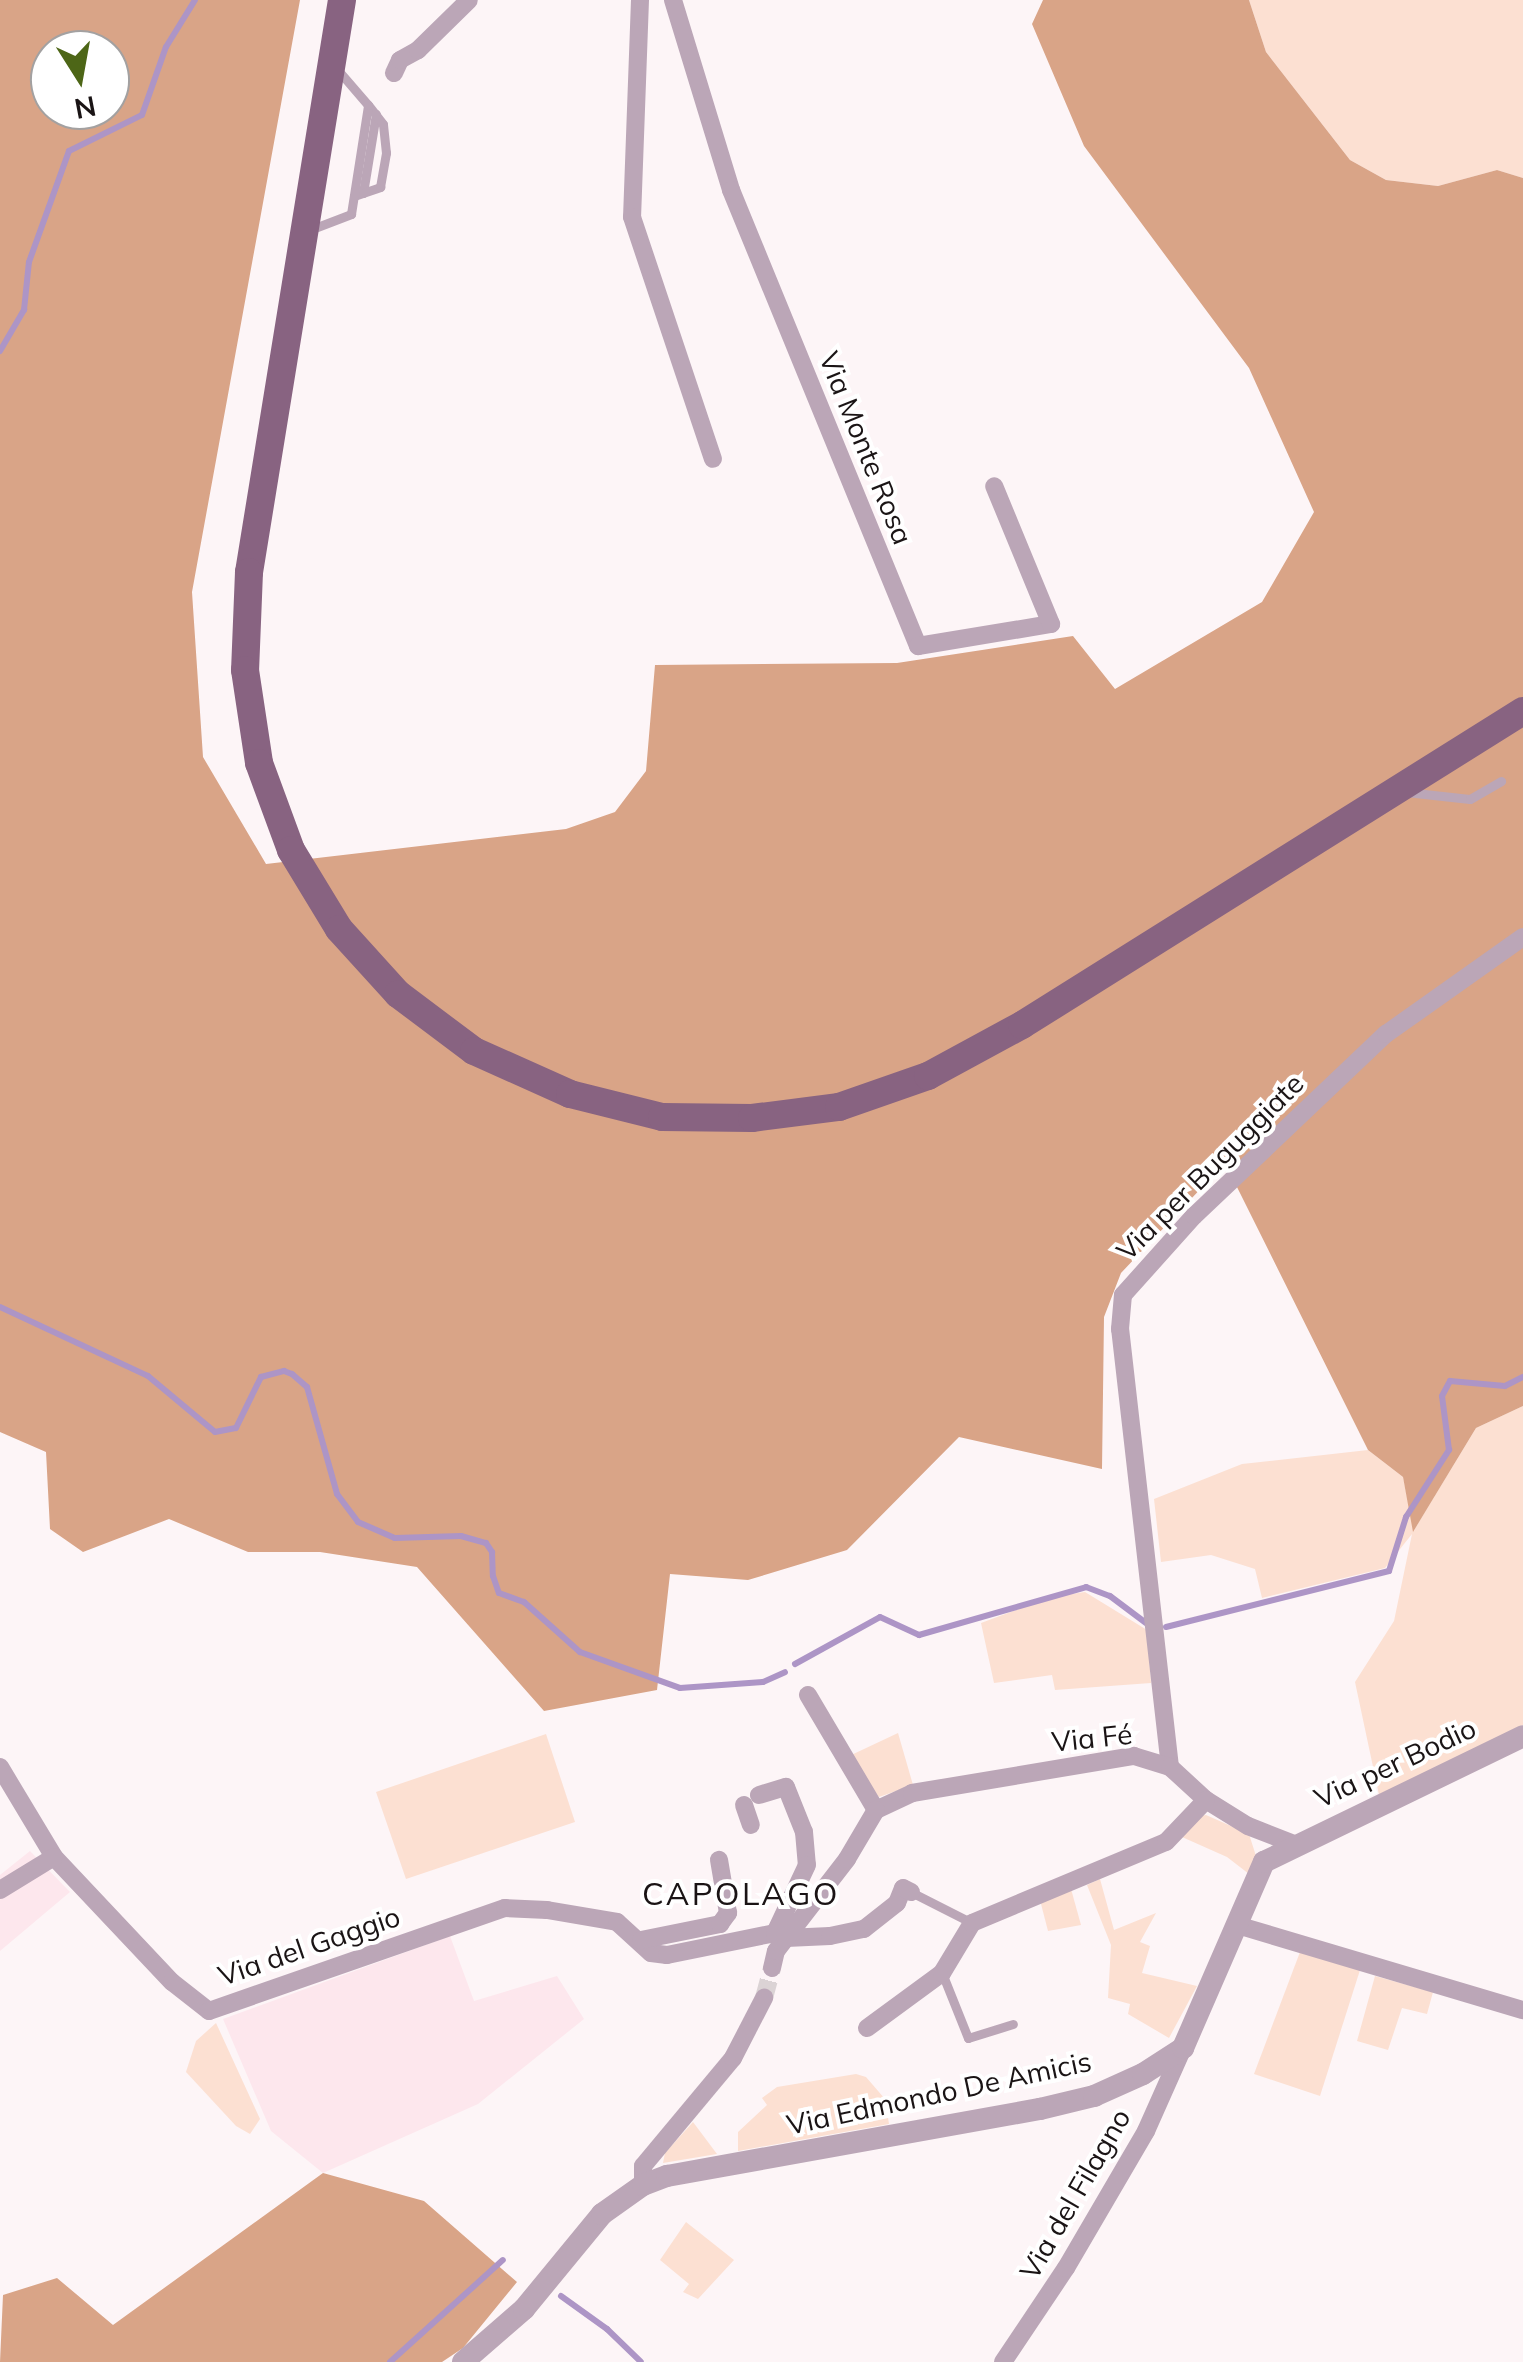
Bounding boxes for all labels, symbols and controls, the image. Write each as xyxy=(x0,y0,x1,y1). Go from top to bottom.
north arrow xyxy=(30,30,130,130)
text: N xyxy=(72,89,99,127)
street label: Via Monte Rosa xyxy=(812,347,920,549)
street label: Via per Buguggiate xyxy=(1110,1067,1310,1267)
street label: Via per Bodio xyxy=(1309,1711,1481,1815)
street label: Via Fé xyxy=(1050,1717,1134,1759)
district label: CAPOLAGO xyxy=(642,1874,840,1912)
street label: Via del Gaggio xyxy=(214,1899,404,1993)
street label: Via Edmondo De Amicis xyxy=(784,2044,1094,2142)
street label: Via del Filagno xyxy=(1013,2103,1137,2285)

